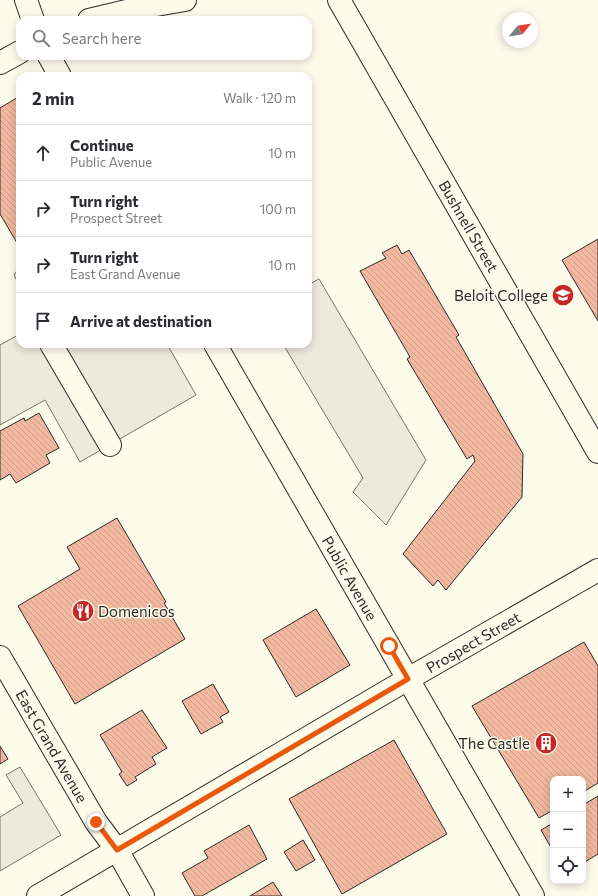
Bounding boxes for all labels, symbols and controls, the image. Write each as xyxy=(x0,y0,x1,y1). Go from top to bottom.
north arrow xyxy=(502,12,538,48)
search box xyxy=(16,16,312,60)
icon: search xyxy=(30,27,52,49)
text: Search here xyxy=(62,29,141,47)
text: 2 min xyxy=(32,88,74,109)
text: Walk · 120 m xyxy=(223,90,296,106)
text: Continue xyxy=(70,136,134,154)
icon: ahead xyxy=(32,142,54,164)
text: 10 m xyxy=(268,145,296,161)
text: Public Avenue xyxy=(70,154,152,170)
street label: Bushnell Street xyxy=(435,177,503,275)
text: Turn right xyxy=(70,192,139,210)
icon: right xyxy=(32,198,54,220)
text: 100 m xyxy=(260,201,296,217)
text: Prospect Street xyxy=(70,210,162,226)
text: Turn right xyxy=(70,248,139,266)
icon: right xyxy=(32,254,54,276)
text: 10 m xyxy=(268,257,296,273)
text: East Grand Avenue xyxy=(70,266,180,282)
school or university icon: Beloit College xyxy=(550,282,576,308)
place label: Beloit College xyxy=(454,286,548,304)
icon: arrive xyxy=(32,310,54,332)
text: Arrive at destination xyxy=(70,312,212,330)
street label: Public Avenue xyxy=(319,533,381,624)
restaurant icon: Domenicos xyxy=(70,598,96,624)
place label: Domenicos xyxy=(98,602,175,620)
street label: Prospect Street xyxy=(422,608,524,676)
route start xyxy=(380,637,398,655)
street label: East Grand Avenue xyxy=(12,686,92,806)
building icon: The Castle xyxy=(533,730,559,756)
place label: The Castle xyxy=(458,734,530,752)
map controls xyxy=(550,776,586,884)
button: + xyxy=(550,776,586,812)
button: − xyxy=(550,812,586,848)
route end xyxy=(87,813,105,831)
button: locate xyxy=(550,848,586,884)

